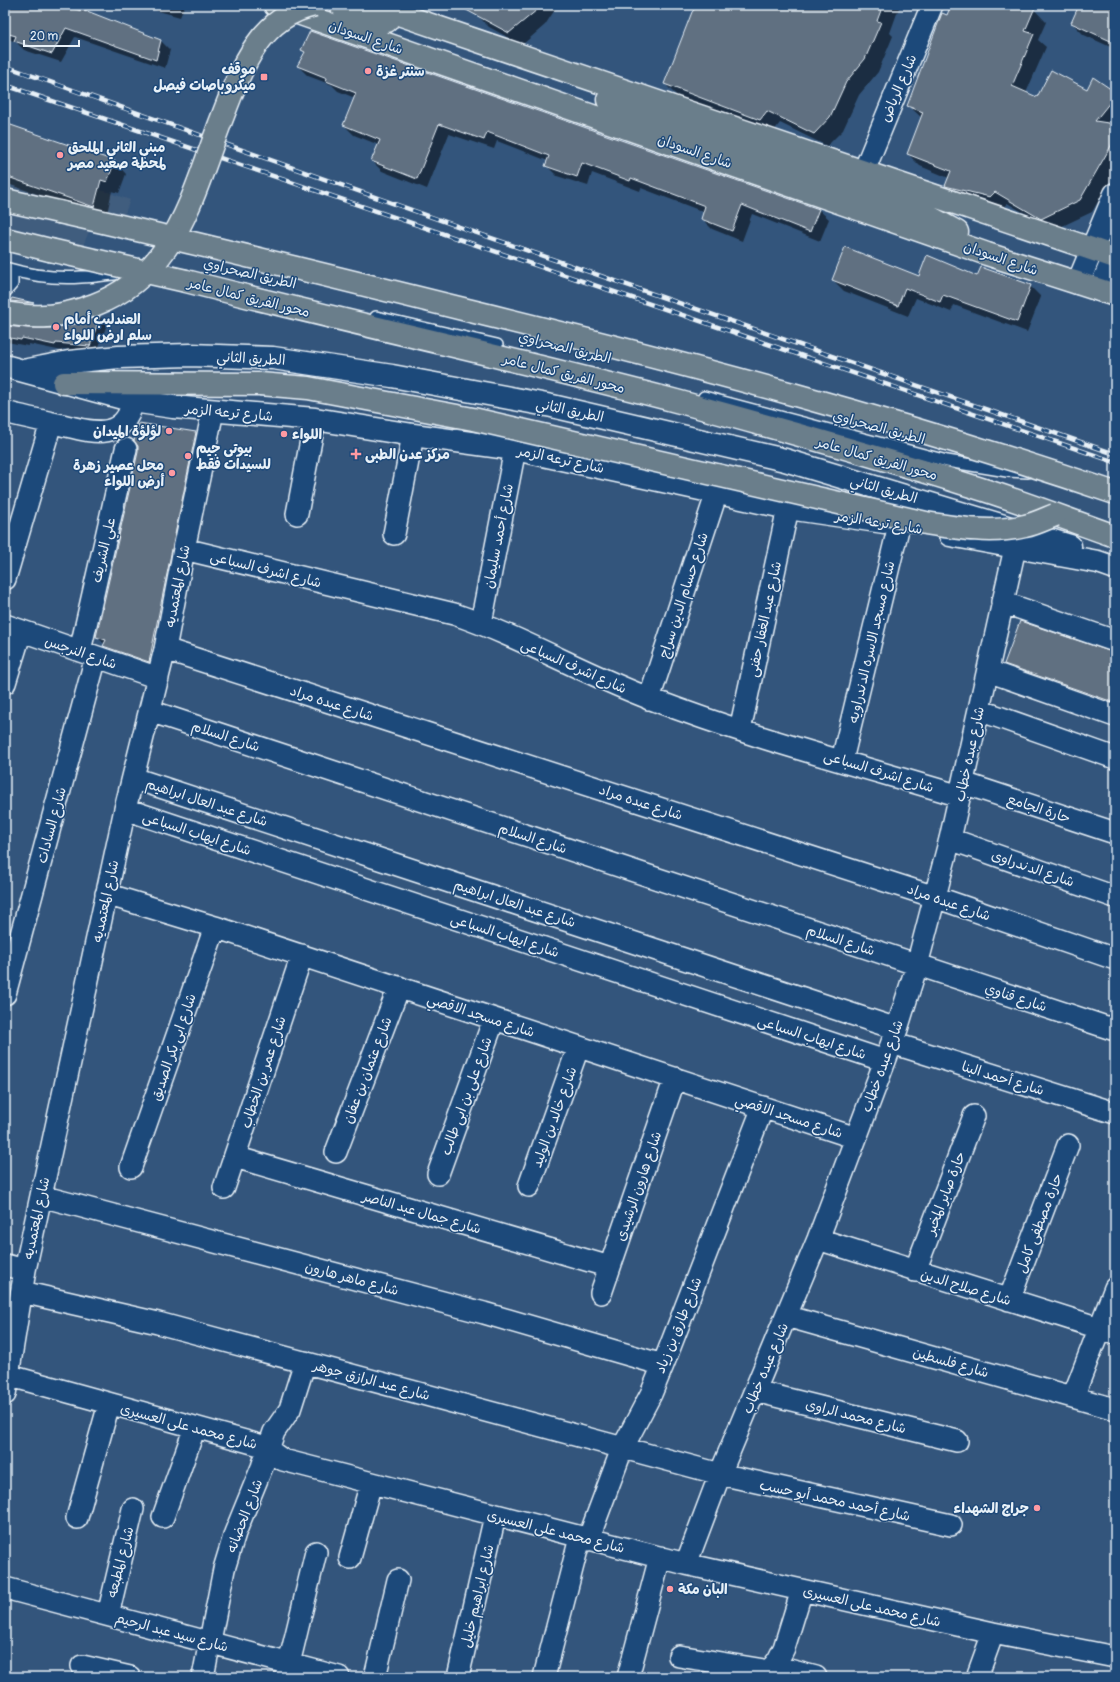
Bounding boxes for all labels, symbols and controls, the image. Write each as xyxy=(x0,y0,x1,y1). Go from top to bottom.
street label: شارع السودان xyxy=(326,17,405,59)
scale bar xyxy=(24,22,79,48)
text: 20 m xyxy=(30,29,59,44)
street label: شارع الرياض xyxy=(877,52,921,125)
place label: موقف ميكروباصات فيصل xyxy=(153,61,256,94)
place label: سنتر غزة xyxy=(376,63,425,80)
marker: سنتر غزة xyxy=(363,66,373,76)
marker: موقف ميكروباصات فيصل xyxy=(259,72,269,82)
street label: شارع السودان xyxy=(655,131,734,173)
place label: مبني الثاني الملحق لمحطة صعيد مصر xyxy=(66,139,166,172)
marker: مبني الثاني الملحق لمحطة صعيد مصر xyxy=(55,150,65,160)
street label: شارع السودان xyxy=(961,238,1040,280)
street label: الطريق الصحراوي xyxy=(201,255,298,294)
street label: محور الفريق كمال عامر xyxy=(185,274,312,321)
place label: العندليب أمام سلم ارض اللواء xyxy=(64,310,152,346)
marker: العندليب أمام سلم ارض اللواء xyxy=(51,322,61,332)
street label: الطريق الصحراوي xyxy=(516,328,613,369)
street label: الطريق الثاني xyxy=(216,348,286,373)
street label: محور الفريق كمال عامر xyxy=(500,350,627,397)
street label: الطريق الثاني xyxy=(534,395,605,430)
street label: شارع ترعه الزمر xyxy=(183,400,274,426)
street label: الطريق الصحراوي xyxy=(830,407,927,450)
place label: لؤلؤة الميدان xyxy=(93,423,161,441)
marker: لؤلؤة الميدان xyxy=(164,426,174,436)
place label: اللواء xyxy=(292,426,322,444)
marker: اللواء xyxy=(279,429,289,439)
street label: محور الفريق كمال عامر xyxy=(813,433,939,484)
place label: بيوتى جيم للسيدات فقط xyxy=(196,440,271,473)
street label: شارع ترعه الزمر xyxy=(515,442,606,478)
place label: مركز عدن الطبى xyxy=(365,446,450,463)
marker: مركز عدن الطبى xyxy=(350,448,362,460)
marker: بيوتى جيم للسيدات فقط xyxy=(183,451,193,461)
place label: محل عصير زهرة أرض اللواء xyxy=(73,457,164,491)
marker: محل عصير زهرة أرض اللواء xyxy=(167,468,177,478)
street label: الطريق الثاني xyxy=(847,472,919,511)
street label: شارع أحمد سليمان xyxy=(480,482,518,590)
street label: شارع ترعه الزمر xyxy=(833,507,924,539)
street label: علي الشريف xyxy=(88,516,123,585)
street label: شارع حسام الدين سراج xyxy=(655,530,714,661)
street label: شارع المعتمديه xyxy=(161,543,195,629)
street label: شارع اشرف السباعى xyxy=(208,547,323,592)
street label: شارع مسجد الاسره الدندراويه xyxy=(845,559,899,725)
street label: شارع عبد الغفار حفنى xyxy=(744,560,786,679)
street label: شارع النرجس xyxy=(42,632,119,674)
street label: شارع اشرف السباعى xyxy=(518,636,629,698)
street label: شارع عبده مراد xyxy=(288,682,376,726)
street label: شارع عبده خطاب xyxy=(951,705,989,804)
street label: شارع السلام xyxy=(189,717,262,757)
street label: شارع اشرف السباعى xyxy=(822,747,936,797)
street label: شارع عبد العال ابراهيم xyxy=(143,775,270,832)
street label: شارع عبده مراد xyxy=(597,781,685,825)
street label: شارع السادات xyxy=(33,785,71,865)
street label: حارة الجامع xyxy=(1004,790,1073,829)
street label: شارع ايهاب السباعى xyxy=(140,808,253,860)
street label: شارع السلام xyxy=(496,819,569,859)
street label: شارع الدندراوى xyxy=(989,846,1077,892)
street label: شارع المعتمديه xyxy=(88,858,123,944)
street label: شارع عبد العال ابراهيم xyxy=(451,876,578,933)
street label: شارع عبده مراد xyxy=(905,880,993,926)
street label: شارع ايهاب السباعى xyxy=(448,910,561,962)
street label: شارع السلام xyxy=(804,921,877,961)
street label: شارع قناوي xyxy=(982,979,1049,1017)
street label: شارع مسجد الاقصي xyxy=(424,990,537,1045)
street label: شارع ابى بكر الصديق xyxy=(147,991,201,1103)
street label: شارع ايهاب السباعى xyxy=(755,1012,868,1064)
street label: شارع عمر بن الخطاب xyxy=(237,1014,291,1131)
street label: شارع عثمان بن عفان xyxy=(339,1015,397,1126)
street label: شارع عبده خطاب xyxy=(858,1018,908,1115)
street label: شارع على بن ابى طالب xyxy=(437,1035,497,1158)
street label: شارع أحمد البنا xyxy=(959,1058,1046,1100)
street label: شارع خالد بن الوليد xyxy=(528,1064,582,1170)
street label: شارع مسجد الاقصي xyxy=(732,1091,845,1146)
street label: شارع هارون الرشيدى xyxy=(612,1129,666,1244)
street label: حارة صابر المخبر xyxy=(921,1149,969,1238)
street label: حارة مصطفى كامل xyxy=(1013,1171,1066,1275)
street label: شارع المعتمديه xyxy=(19,1175,54,1261)
street label: شارع جمال عبد الناصر xyxy=(359,1187,483,1238)
street label: شارع ماهر هارون xyxy=(303,1258,401,1300)
street label: شارع صلاح الدين xyxy=(918,1266,1013,1310)
street label: شارع طارق بن زياد xyxy=(651,1275,706,1376)
street label: شارع عبده خطاب xyxy=(739,1320,793,1417)
street label: شارع فلسطين xyxy=(911,1344,991,1382)
street label: شارع عبد الرازق جوهر xyxy=(311,1357,432,1405)
street label: شارع محمد الراوى xyxy=(804,1396,908,1438)
street label: شارع محمد على العسيرى xyxy=(118,1400,259,1454)
street label: شارع أحمد محمد أبو حسب xyxy=(758,1476,912,1526)
street label: شارع الحضانه xyxy=(223,1477,267,1556)
place label: جراج الشهداء xyxy=(953,1500,1029,1517)
marker: جراج الشهداء xyxy=(1032,1503,1042,1513)
street label: شارع محمد على العسيرى xyxy=(485,1506,626,1558)
street label: شارع المطبعه xyxy=(103,1525,138,1600)
street label: شارع ابراهيم خليل xyxy=(457,1543,500,1650)
place label: البان مكة xyxy=(678,1581,728,1598)
street label: شارع محمد على العسيرى xyxy=(801,1582,943,1632)
marker: البان مكة xyxy=(665,1584,675,1594)
street label: شارع سيد عبد الرحيم xyxy=(113,1609,230,1658)

